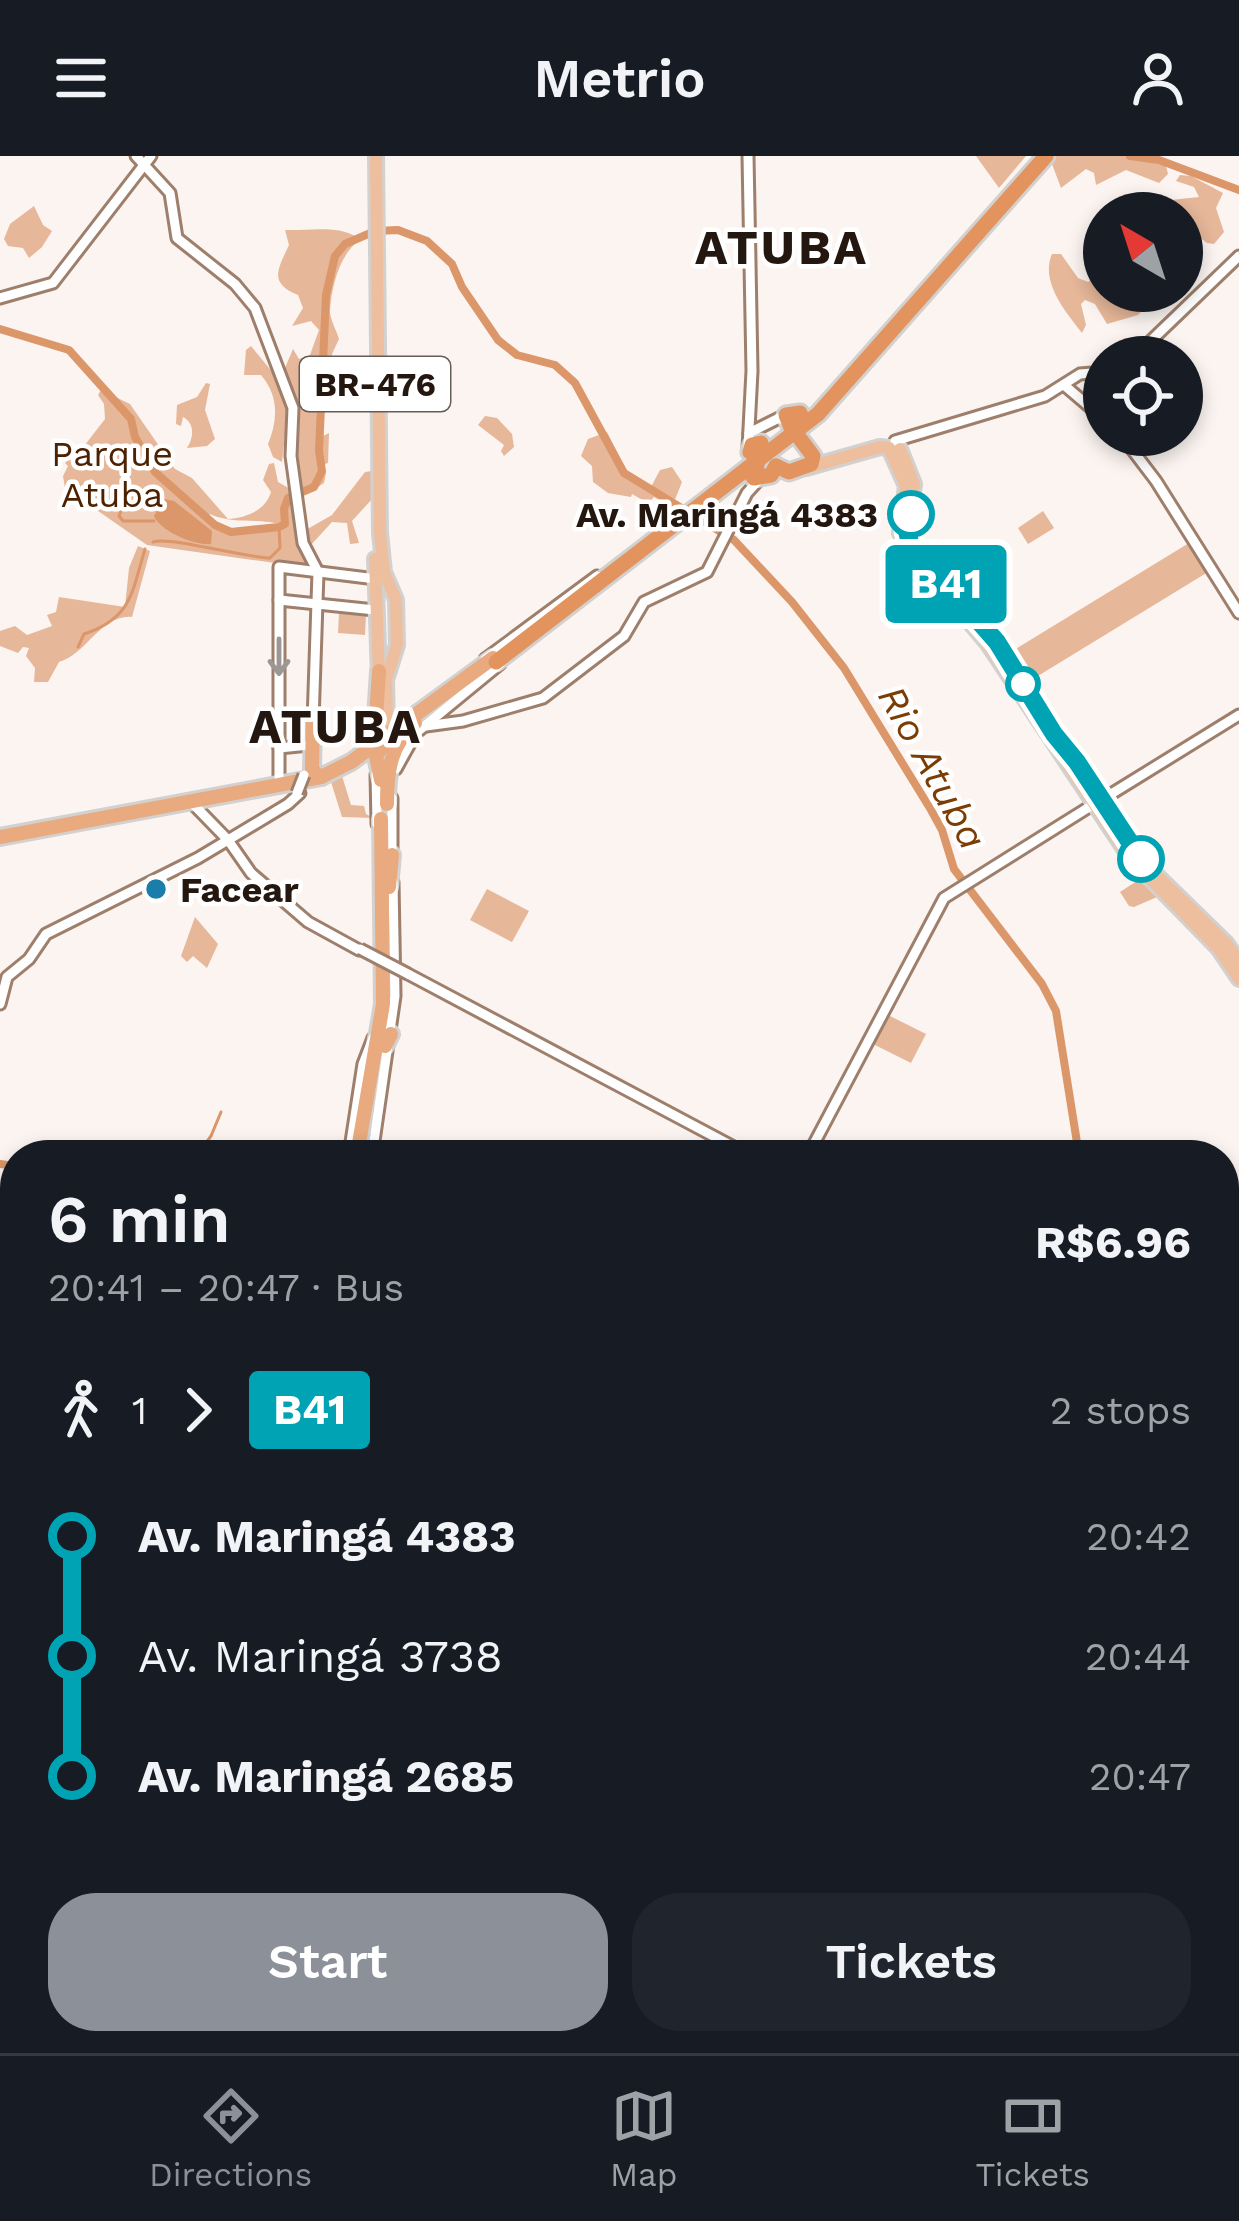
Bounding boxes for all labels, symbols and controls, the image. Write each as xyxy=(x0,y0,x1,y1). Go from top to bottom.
icon: menu xyxy=(48,45,114,111)
icon: person xyxy=(1125,45,1191,111)
text: Metrio xyxy=(533,47,706,110)
north arrow xyxy=(1083,192,1203,312)
map controls xyxy=(1083,192,1203,456)
district label: ATUBA xyxy=(695,219,869,276)
button: locate xyxy=(1083,336,1203,456)
road number: BR-476 xyxy=(300,357,450,411)
park label: Parque Atuba xyxy=(51,433,173,516)
marker: Av. Maringá 4383 xyxy=(889,492,933,536)
place label: Av. Maringá 4383 xyxy=(576,494,878,536)
line badge: B41 xyxy=(877,545,1015,623)
text: B41 xyxy=(910,559,982,608)
one-way arrow xyxy=(268,637,290,676)
unlabelled marker xyxy=(1007,668,1039,700)
water label: Rio Atuba xyxy=(869,678,996,857)
district label: ATUBA xyxy=(249,698,423,755)
unlabelled marker xyxy=(1119,837,1163,881)
place label: Facear xyxy=(180,869,299,911)
marker: Facear xyxy=(143,876,169,902)
text: 6 min xyxy=(48,1181,231,1258)
text: R$6.96 xyxy=(1035,1216,1191,1269)
text: 20:41 – 20:47 · Bus xyxy=(48,1265,404,1310)
icon: walk xyxy=(48,1377,114,1443)
icon: forward xyxy=(165,1377,231,1443)
text: B41 xyxy=(273,1385,346,1434)
text: 1 xyxy=(132,1388,147,1433)
text: 2 stops xyxy=(1050,1388,1191,1433)
text: Av. Maringá 4383 xyxy=(138,1510,516,1563)
text: 20:42 xyxy=(1086,1514,1191,1559)
text: Av. Maringá 3738 xyxy=(138,1630,503,1683)
text: 20:44 xyxy=(1085,1634,1191,1679)
text: Av. Maringá 2685 xyxy=(138,1750,514,1803)
text: 20:47 xyxy=(1089,1754,1191,1799)
button: Start xyxy=(48,1893,608,2031)
button: Tickets xyxy=(632,1893,1191,2031)
tab: Directions xyxy=(149,2083,312,2194)
tab: Map xyxy=(610,2083,677,2194)
tab: Tickets xyxy=(975,2083,1090,2194)

